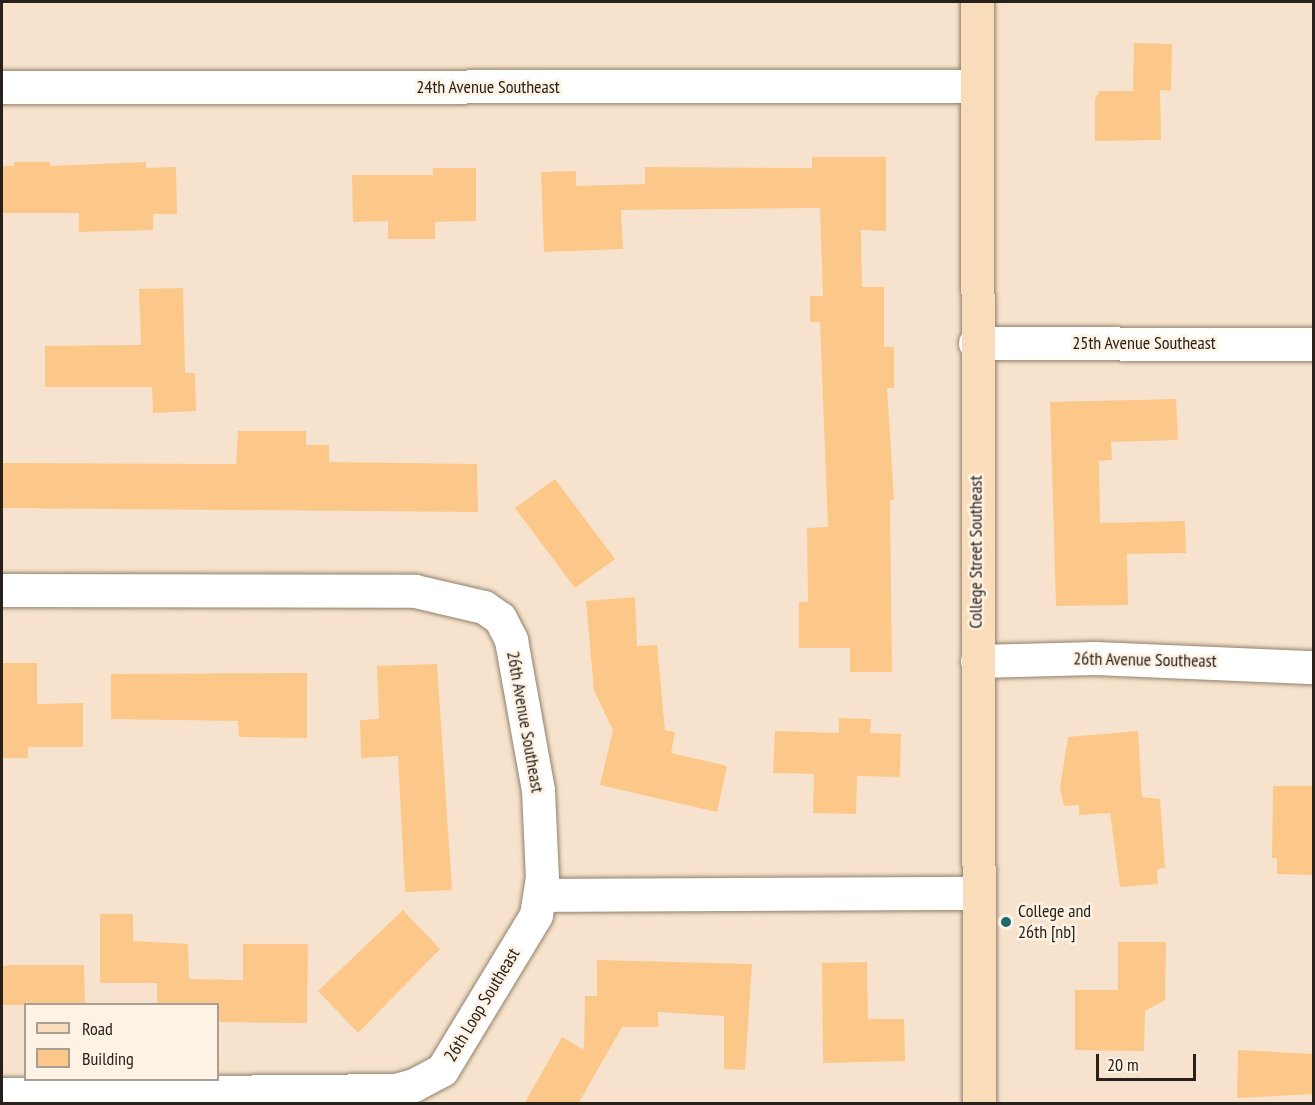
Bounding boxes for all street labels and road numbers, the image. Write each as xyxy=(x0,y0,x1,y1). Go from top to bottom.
street label: 24th Avenue Southeast xyxy=(416,76,560,98)
street label: 25th Avenue Southeast xyxy=(1072,332,1216,354)
street label: College Street Southeast xyxy=(965,475,987,629)
street label: 26th Avenue Southeast xyxy=(1073,648,1217,672)
street label: 26th Avenue Southeast xyxy=(502,649,548,795)
street label: 26th Loop Southeast xyxy=(440,944,524,1066)

